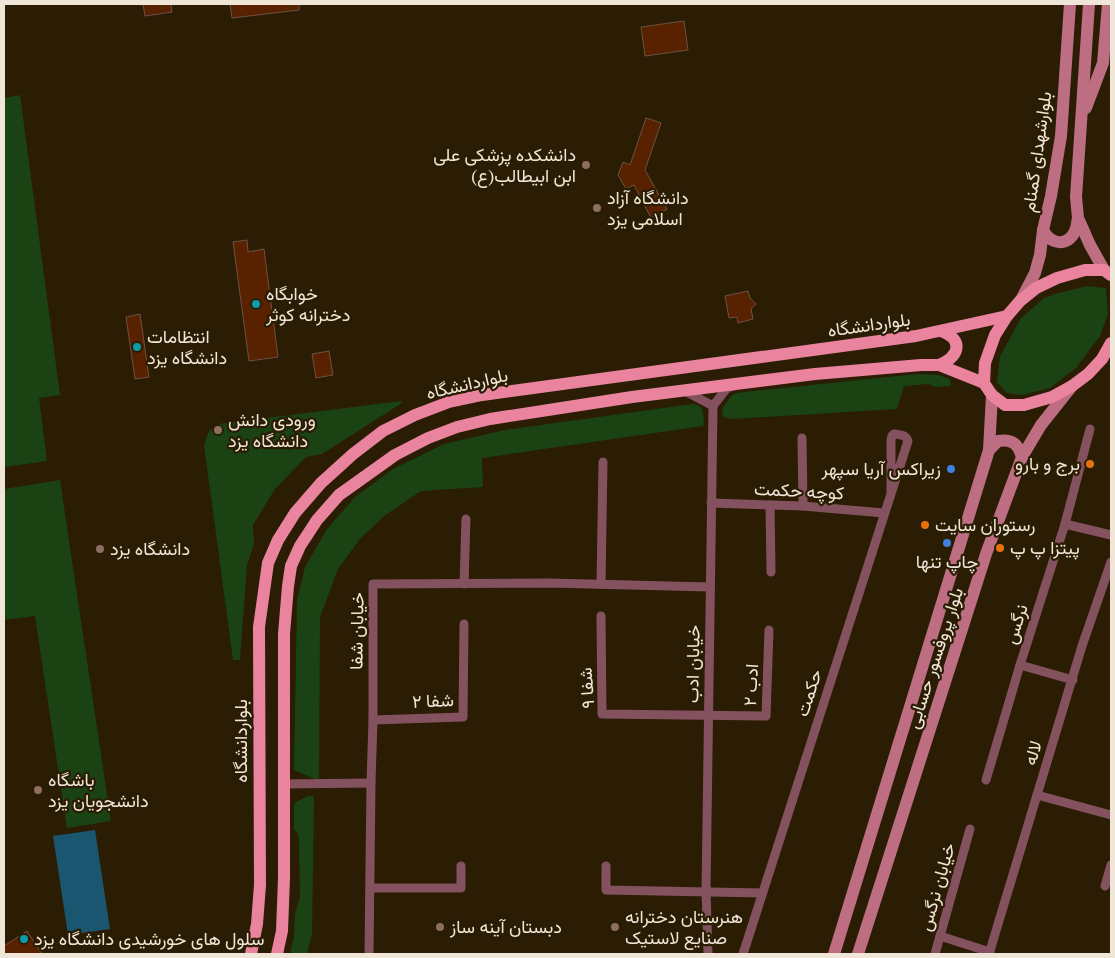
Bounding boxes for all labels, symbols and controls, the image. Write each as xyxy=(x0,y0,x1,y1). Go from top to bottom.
street label: بلوارشهدای گمنام xyxy=(1016,90,1057,214)
place label: دانشکده پزشکی علی ابن ابیطالب(ع) xyxy=(433,142,576,188)
marker: دانشکده پزشکی علی ابن ابیطالب(ع) xyxy=(580,159,592,171)
place label: دانشگاه آزاد اسلامی یزد xyxy=(607,185,689,230)
marker: دانشگاه آزاد اسلامی یزد xyxy=(591,202,603,214)
place label: خوابگاه دخترانه کوثر xyxy=(265,281,350,326)
marker: خوابگاه دخترانه کوثر xyxy=(250,298,262,310)
street label: بلواردانشگاه xyxy=(826,306,912,342)
place label: انتظامات دانشگاه یزد xyxy=(147,324,227,369)
marker: انتظامات دانشگاه یزد xyxy=(131,341,143,353)
street label: بلواردانشگاه xyxy=(423,362,510,404)
place label: ورودی دانش دانشگاه یزد xyxy=(228,407,316,452)
marker: ورودی دانش دانشگاه یزد xyxy=(212,424,224,436)
place label: برج و بارو xyxy=(1015,451,1080,476)
place label: زیراکس آریا سپهر xyxy=(820,456,941,481)
marker: برج و بارو xyxy=(1084,458,1096,470)
marker: زیراکس آریا سپهر xyxy=(945,463,957,475)
street label: کوچه حکمت xyxy=(753,476,845,505)
place label: رستوران سایت xyxy=(935,512,1035,536)
marker: رستوران سایت xyxy=(919,519,931,531)
place label: پیتزا پ پ xyxy=(1010,535,1080,560)
place label: دانشگاه یزد xyxy=(110,536,190,560)
marker: چاپ تنها xyxy=(941,537,953,549)
marker: پیتزا پ پ xyxy=(994,542,1006,554)
marker: دانشگاه یزد xyxy=(94,543,106,555)
place label: چاپ تنها xyxy=(916,549,978,574)
street label: بلوار پروفسور حسابی xyxy=(900,584,969,732)
street label: خیابان شفا xyxy=(343,592,369,670)
street label: نرگس xyxy=(997,601,1033,647)
street label: خیابان ادب xyxy=(679,625,705,703)
street label: ادب ۲ xyxy=(737,663,763,707)
street label: حکمت xyxy=(789,666,827,719)
street label: شفا ۹ xyxy=(573,667,599,709)
street label: شفا ۲ xyxy=(412,687,454,713)
street label: بلواردانشگاه xyxy=(228,699,252,783)
street label: لاله xyxy=(1017,737,1047,768)
place label: باشگاه دانشجویان یزد xyxy=(48,767,149,812)
marker: باشگاه دانشجویان یزد xyxy=(32,784,44,796)
street label: خیابان نرگس xyxy=(912,840,960,934)
place label: هنرستان دخترانه صنایع لاستیک xyxy=(625,904,743,950)
place label: دبستان آینه ساز xyxy=(449,914,562,938)
marker: دبستان آینه ساز xyxy=(434,921,446,933)
marker: هنرستان دخترانه صنایع لاستیک xyxy=(609,921,621,933)
place label: سلول های خورشیدی دانشگاه یزد xyxy=(34,926,264,950)
marker: سلول های خورشیدی دانشگاه یزد xyxy=(18,933,30,945)

